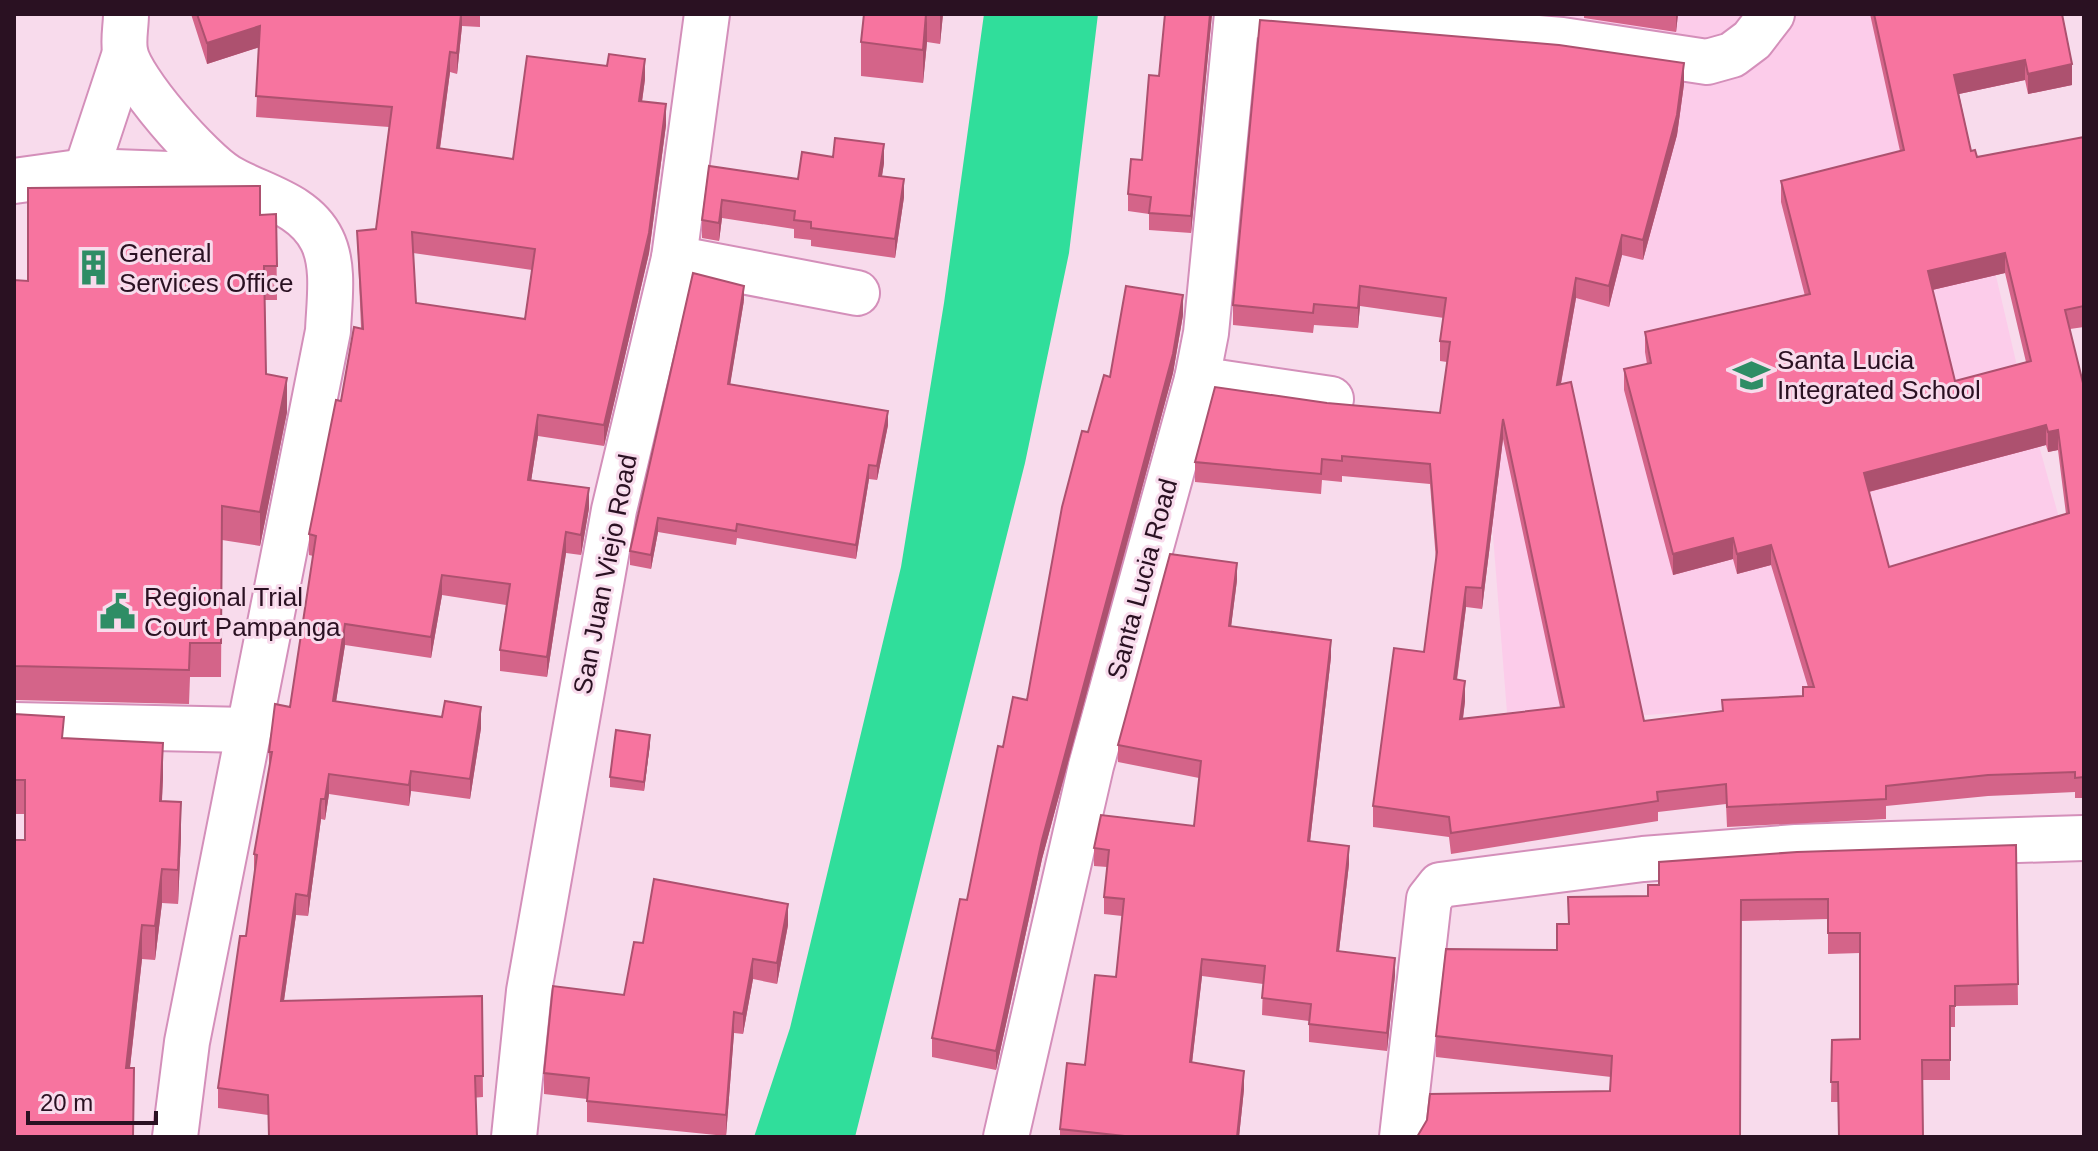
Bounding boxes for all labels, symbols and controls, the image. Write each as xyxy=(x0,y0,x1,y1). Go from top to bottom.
place label: General Services Office xyxy=(119,238,293,298)
building icon: General Services Office xyxy=(74,249,112,287)
place label: Santa Lucia Integrated School xyxy=(1777,345,1981,405)
school or university icon: Santa Lucia Integrated School xyxy=(1732,356,1770,394)
street label: San Juan Viejo Road xyxy=(567,451,643,697)
street label: Santa Lucia Road xyxy=(1101,475,1183,683)
place label: Regional Trial Court Pampanga xyxy=(144,582,341,642)
public building icon: Regional Trial Court Pampanga xyxy=(99,593,137,631)
scale bar xyxy=(28,1075,156,1125)
text: 20 m xyxy=(40,1089,93,1116)

